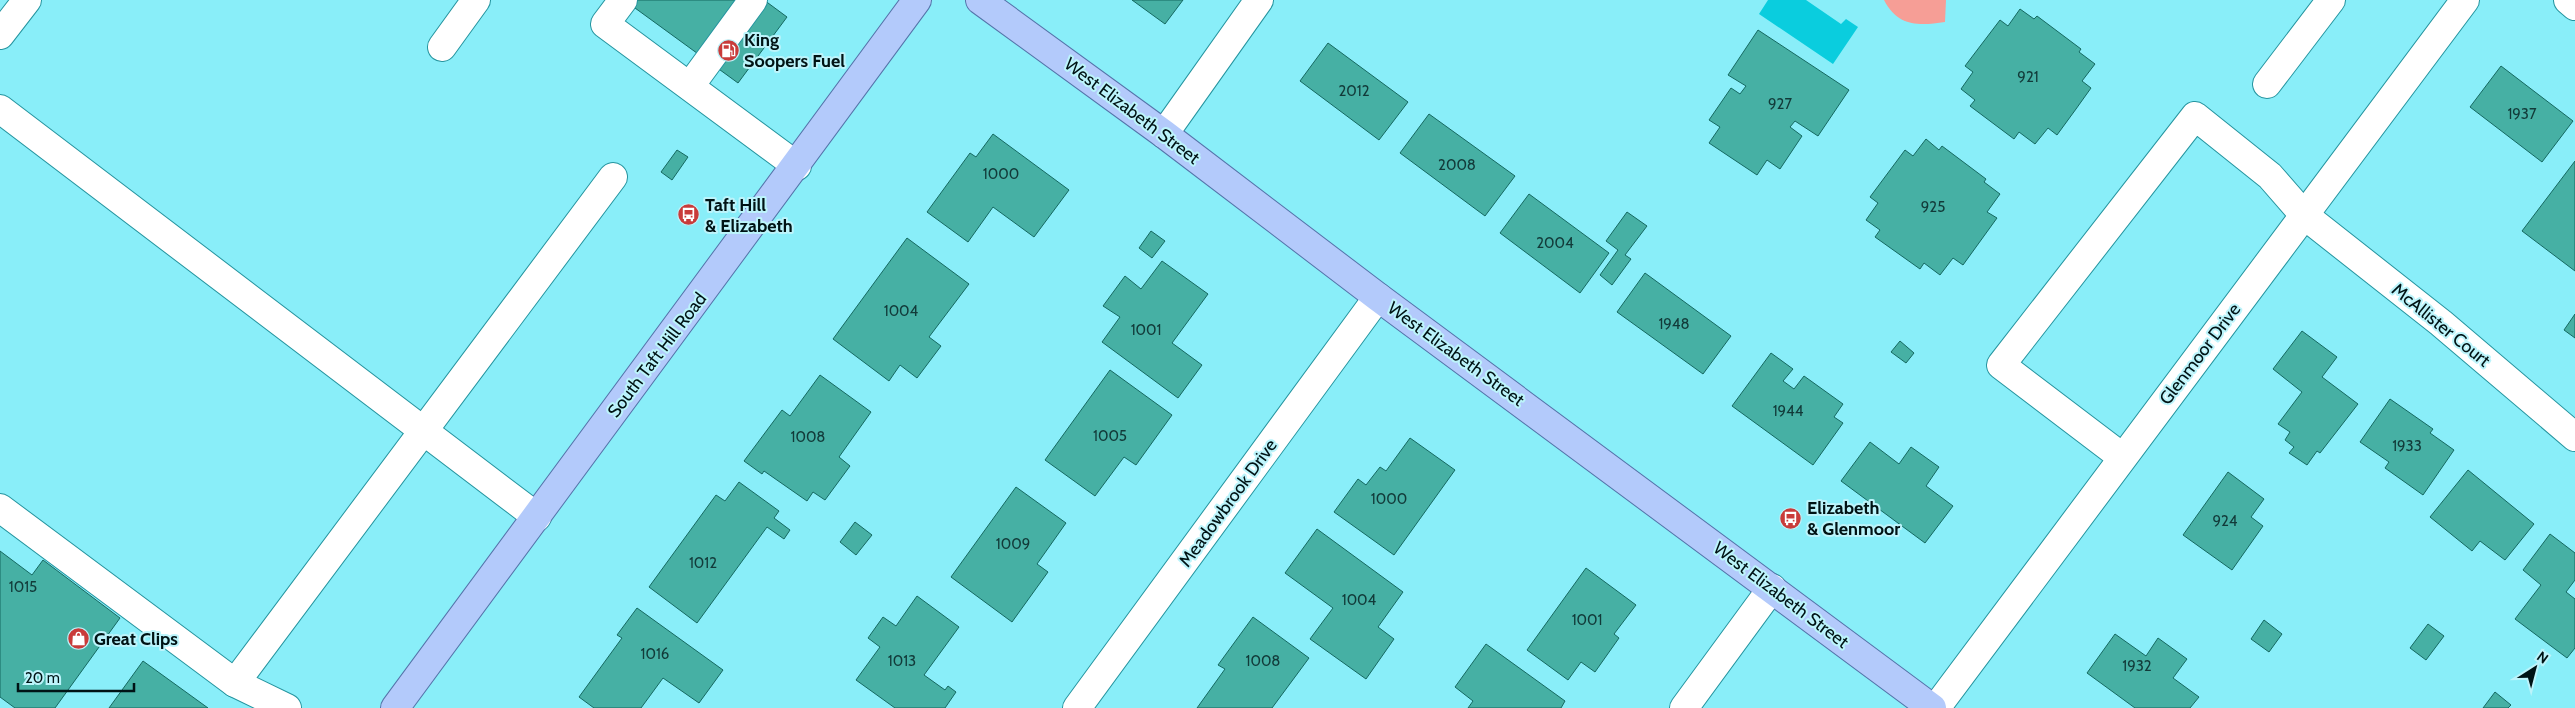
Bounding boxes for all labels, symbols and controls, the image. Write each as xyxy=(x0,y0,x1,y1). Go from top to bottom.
place label: King Soopers Fuel xyxy=(744,29,845,72)
fuel station icon: King Soopers Fuel xyxy=(716,38,740,62)
street label: West Elizabeth Street xyxy=(1060,53,1204,169)
house number: 921 xyxy=(2017,68,2039,86)
house number: 2012 xyxy=(1338,82,1370,100)
house number: 927 xyxy=(1768,95,1792,113)
house number: 1937 xyxy=(2507,105,2537,123)
house number: 2008 xyxy=(1438,156,1476,174)
house number: 1000 xyxy=(983,165,1019,183)
place label: Taft Hill & Elizabeth xyxy=(705,194,793,237)
house number: 925 xyxy=(1921,198,1945,216)
bus stop icon: Taft Hill & Elizabeth xyxy=(677,203,701,227)
house number: 2004 xyxy=(1536,234,1574,252)
street label: McAllister Court xyxy=(2387,279,2495,371)
street label: South Taft Hill Road xyxy=(603,288,711,422)
street label: West Elizabeth Street xyxy=(1383,297,1529,411)
street label: Glenmoor Drive xyxy=(2155,299,2245,409)
house number: 1004 xyxy=(884,302,919,320)
house number: 1948 xyxy=(1658,315,1690,333)
house number: 1001 xyxy=(1131,321,1161,339)
house number: 1944 xyxy=(1773,402,1804,420)
house number: 1005 xyxy=(1093,427,1127,445)
house number: 1008 xyxy=(791,428,825,446)
street label: Meadowbrook Drive xyxy=(1174,435,1282,571)
house number: 1933 xyxy=(2392,437,2422,455)
house number: 1000 xyxy=(1371,490,1407,508)
place label: Elizabeth & Glenmoor xyxy=(1807,497,1900,540)
bus stop icon: Elizabeth & Glenmoor xyxy=(1779,506,1803,530)
house number: 924 xyxy=(2212,512,2238,530)
house number: 1009 xyxy=(996,535,1030,553)
street label: West Elizabeth Street xyxy=(1709,537,1853,653)
house number: 1012 xyxy=(689,554,717,572)
house number: 1015 xyxy=(9,578,37,596)
house number: 1004 xyxy=(1342,591,1377,609)
house number: 1001 xyxy=(1572,611,1602,629)
shop icon: Great Clips xyxy=(66,627,90,651)
place label: Great Clips xyxy=(94,628,178,650)
north arrow xyxy=(2510,643,2560,693)
house number: 1016 xyxy=(641,645,669,663)
text: N xyxy=(2533,647,2552,668)
house number: 1013 xyxy=(888,652,916,670)
house number: 1008 xyxy=(1246,652,1280,670)
house number: 1932 xyxy=(2122,657,2152,675)
scale bar xyxy=(18,660,134,692)
text: 20 m xyxy=(25,669,60,687)

